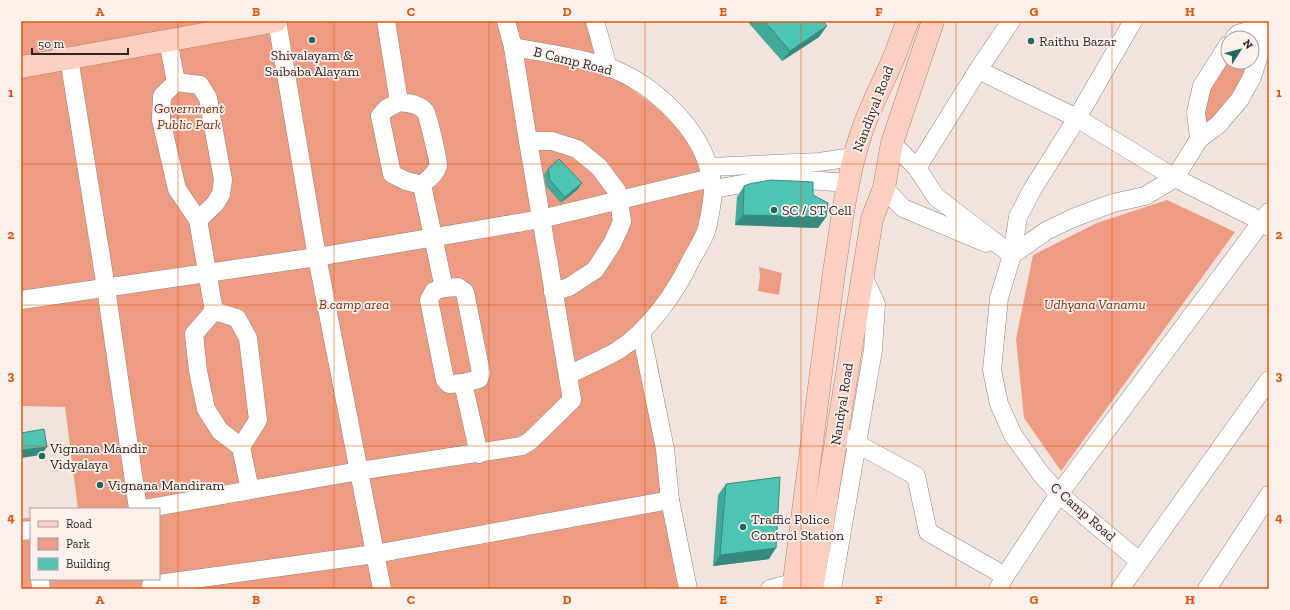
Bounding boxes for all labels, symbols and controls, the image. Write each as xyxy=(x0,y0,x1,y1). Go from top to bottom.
text: A xyxy=(96,4,105,19)
text: B xyxy=(252,4,260,19)
text: C xyxy=(407,4,415,19)
text: D xyxy=(562,4,572,19)
text: E xyxy=(719,4,727,19)
text: F xyxy=(875,4,883,19)
text: G xyxy=(1030,4,1039,19)
text: H xyxy=(1185,4,1195,19)
scale bar xyxy=(32,30,128,56)
north arrow xyxy=(1220,30,1260,70)
place label: Raithu Bazar xyxy=(1039,33,1117,50)
marker: Shivalayam & Saibaba Alayam xyxy=(307,35,317,45)
marker: Raithu Bazar xyxy=(1026,36,1036,46)
text: 50 m xyxy=(38,37,65,51)
text: N xyxy=(1240,37,1256,52)
street label: B Camp Road xyxy=(532,43,614,79)
place label: Shivalayam & Saibaba Alayam xyxy=(265,47,359,80)
street label: Nandhyal Road xyxy=(849,63,897,154)
text: 1 xyxy=(8,85,14,100)
text: 1 xyxy=(1276,85,1282,100)
park label: Government Public Park xyxy=(154,100,224,133)
place label: SC / ST Cell xyxy=(782,202,852,219)
marker: SC / ST Cell xyxy=(769,205,779,215)
text: 2 xyxy=(8,227,15,242)
text: 2 xyxy=(1276,227,1283,242)
park label: B.camp area xyxy=(319,296,389,313)
park label: Udhyana Vanamu xyxy=(1044,296,1146,313)
street label: Nandyal Road xyxy=(827,361,857,446)
text: 3 xyxy=(8,368,15,383)
text: 3 xyxy=(1276,368,1283,383)
place label: Vignana Mandir Vidyalaya xyxy=(49,440,148,473)
marker: Vignana Mandir Vidyalaya xyxy=(37,451,47,461)
place label: Vignana Mandiram xyxy=(107,477,224,494)
street label: C Camp Road xyxy=(1047,479,1119,545)
marker: Vignana Mandiram xyxy=(95,480,105,490)
legend xyxy=(30,508,160,580)
text: 4 xyxy=(7,510,15,525)
text: 4 xyxy=(1275,510,1283,525)
place label: Traffic Police Control Station xyxy=(751,511,844,544)
text: Road xyxy=(66,517,92,531)
marker: Traffic Police Control Station xyxy=(738,522,748,532)
text: Park xyxy=(66,537,91,551)
text: Building xyxy=(66,557,110,571)
text: A xyxy=(96,592,105,607)
text: B xyxy=(252,592,260,607)
text: C xyxy=(407,592,415,607)
text: D xyxy=(562,592,572,607)
text: E xyxy=(719,592,727,607)
text: F xyxy=(875,592,883,607)
text: G xyxy=(1030,592,1039,607)
text: H xyxy=(1185,592,1195,607)

